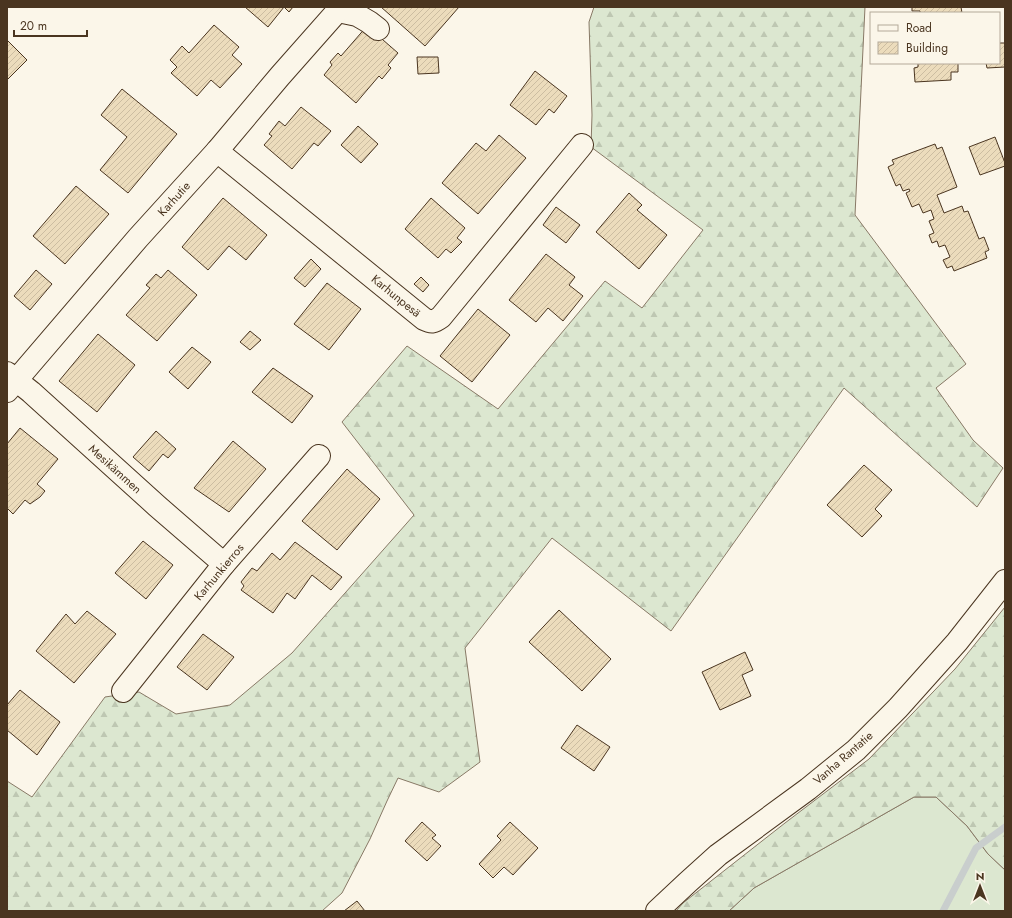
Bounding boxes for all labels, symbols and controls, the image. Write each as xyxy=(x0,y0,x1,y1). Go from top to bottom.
scale bar xyxy=(14,12,87,38)
legend xyxy=(870,12,1000,64)
text: 20 m xyxy=(20,17,47,35)
text: Road xyxy=(906,19,932,37)
text: Building xyxy=(906,39,948,57)
street label: Karhutie xyxy=(153,178,195,220)
street label: Karhunpesä xyxy=(367,270,425,322)
street label: Mesikämmen xyxy=(84,440,146,498)
street label: Karhunkierros xyxy=(190,539,248,604)
street label: Vanha Rantatie xyxy=(809,727,877,789)
north arrow xyxy=(960,866,1000,906)
text: N xyxy=(976,868,984,884)

